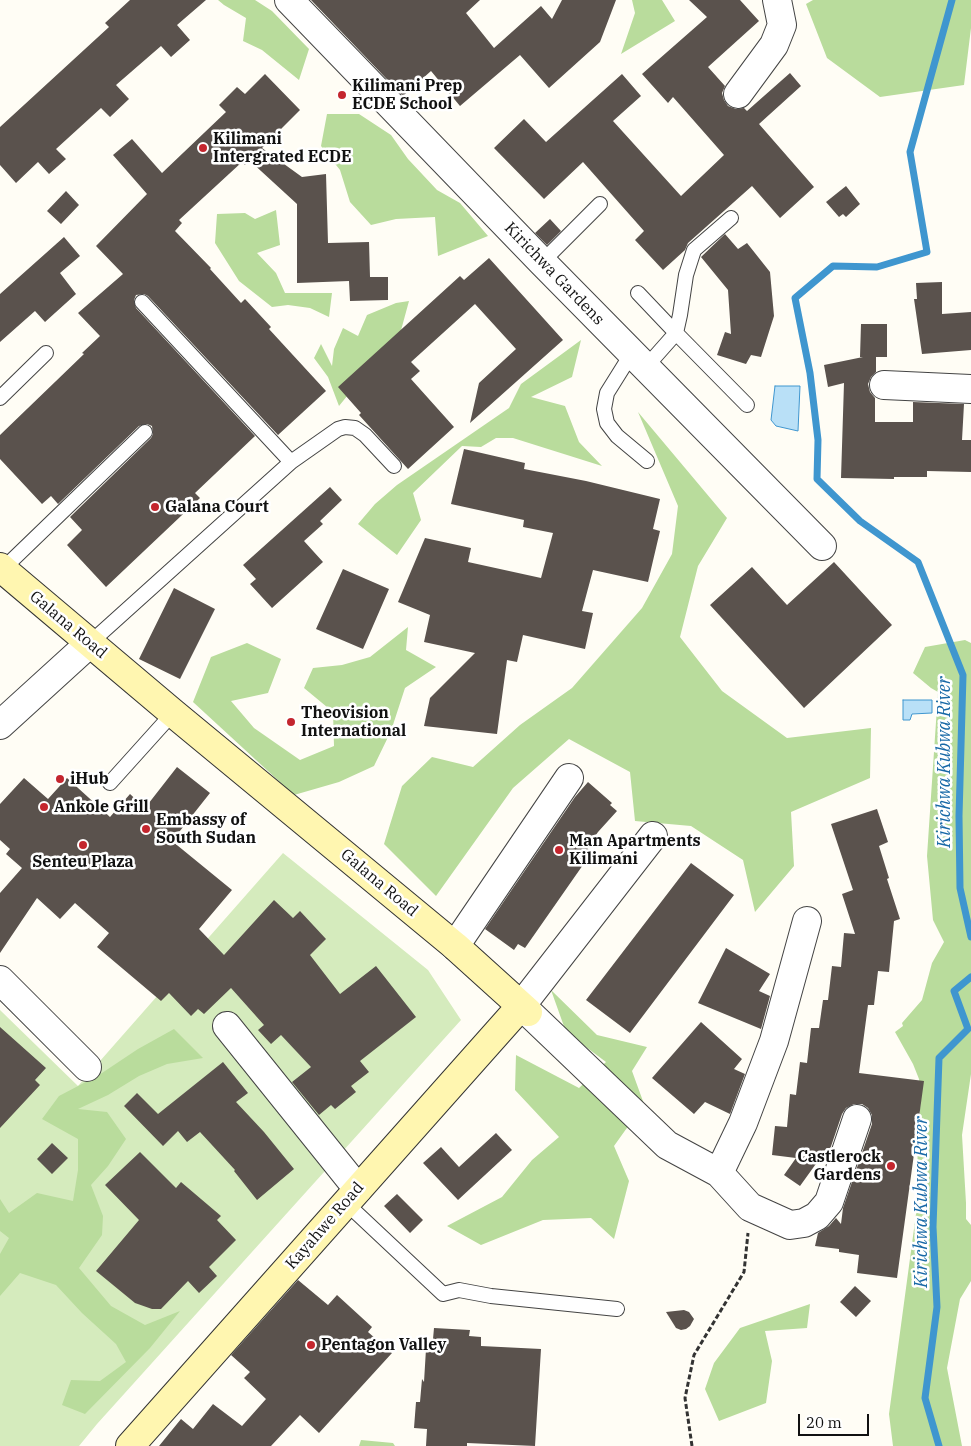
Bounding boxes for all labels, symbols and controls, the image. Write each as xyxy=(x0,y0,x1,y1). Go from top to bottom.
place label: Kilimani Prep ECDE School xyxy=(352,76,462,114)
marker: Kilimani Prep ECDE School xyxy=(336,89,348,101)
place label: Kilimani Intergrated ECDE xyxy=(213,129,352,167)
marker: Kilimani Intergrated ECDE xyxy=(197,142,209,154)
street label: Kirichwa Gardens xyxy=(500,219,608,329)
place label: Galana Court xyxy=(165,497,269,517)
marker: Galana Court xyxy=(149,501,161,513)
street label: Galana Road xyxy=(26,587,110,663)
water label: Kirichwa Kubwa River xyxy=(934,676,956,848)
place label: Theovision International xyxy=(301,703,406,741)
marker: Theovision International xyxy=(285,716,297,728)
place label: iHub xyxy=(70,769,109,789)
marker: iHub xyxy=(54,773,66,785)
place label: Ankole Grill xyxy=(54,797,149,817)
marker: Ankole Grill xyxy=(38,801,50,813)
place label: Embassy of South Sudan xyxy=(156,810,256,848)
marker: Embassy of South Sudan xyxy=(140,823,152,835)
place label: Man Apartments Kilimani xyxy=(569,831,701,869)
marker: Senteu Plaza xyxy=(77,839,89,851)
marker: Man Apartments Kilimani xyxy=(553,844,565,856)
street label: Galana Road xyxy=(337,845,421,921)
place label: Senteu Plaza xyxy=(32,852,134,872)
water label: Kirichwa Kubwa River xyxy=(911,1116,933,1288)
place label: Castlerock Gardens xyxy=(797,1147,881,1185)
marker: Castlerock Gardens xyxy=(885,1160,897,1172)
street label: Kayahwe Road xyxy=(282,1178,368,1274)
place label: Pentagon Valley xyxy=(321,1335,446,1355)
marker: Pentagon Valley xyxy=(305,1339,317,1351)
scale bar xyxy=(801,1404,872,1436)
text: 20 m xyxy=(806,1413,842,1432)

